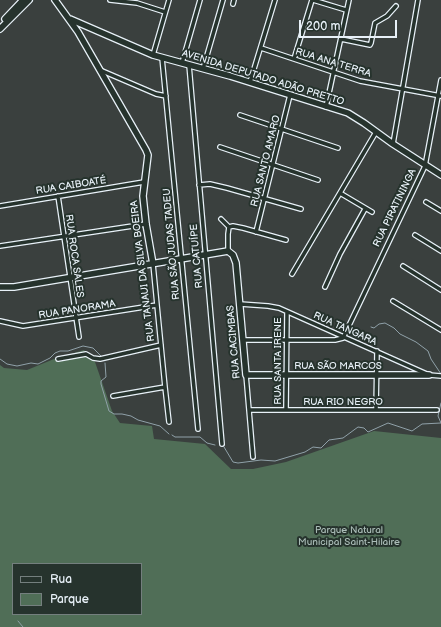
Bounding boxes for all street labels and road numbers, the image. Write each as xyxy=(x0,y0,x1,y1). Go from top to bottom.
street label: RUA ANA TERRA xyxy=(294,46,372,80)
street label: AVENIDA DEPUTADO ADÃO PRETTO xyxy=(181,48,345,108)
street label: RUA SANTO AMARO xyxy=(249,114,283,208)
street label: RUA PIRATININGA xyxy=(371,167,419,249)
street label: RUA CAIBOATÉ xyxy=(35,175,107,197)
street label: RUA SÃO JUDAS TADEU xyxy=(161,188,183,300)
street label: RUA TANAUI DA SILVA BOEIRA xyxy=(128,200,158,342)
street label: RUA ROCA SALES xyxy=(62,214,86,298)
street label: RUA CATUÍPE xyxy=(188,223,206,289)
street label: RUA PANORAMA xyxy=(38,298,116,322)
street label: RUA CACIMBAS xyxy=(225,305,243,379)
street label: RUA TANGARA xyxy=(311,310,379,348)
street label: RUA SANTA IRENE xyxy=(272,317,284,405)
street label: RUA SÃO MARCOS xyxy=(294,360,382,372)
street label: RUA RIO NEGRO xyxy=(303,396,383,408)

